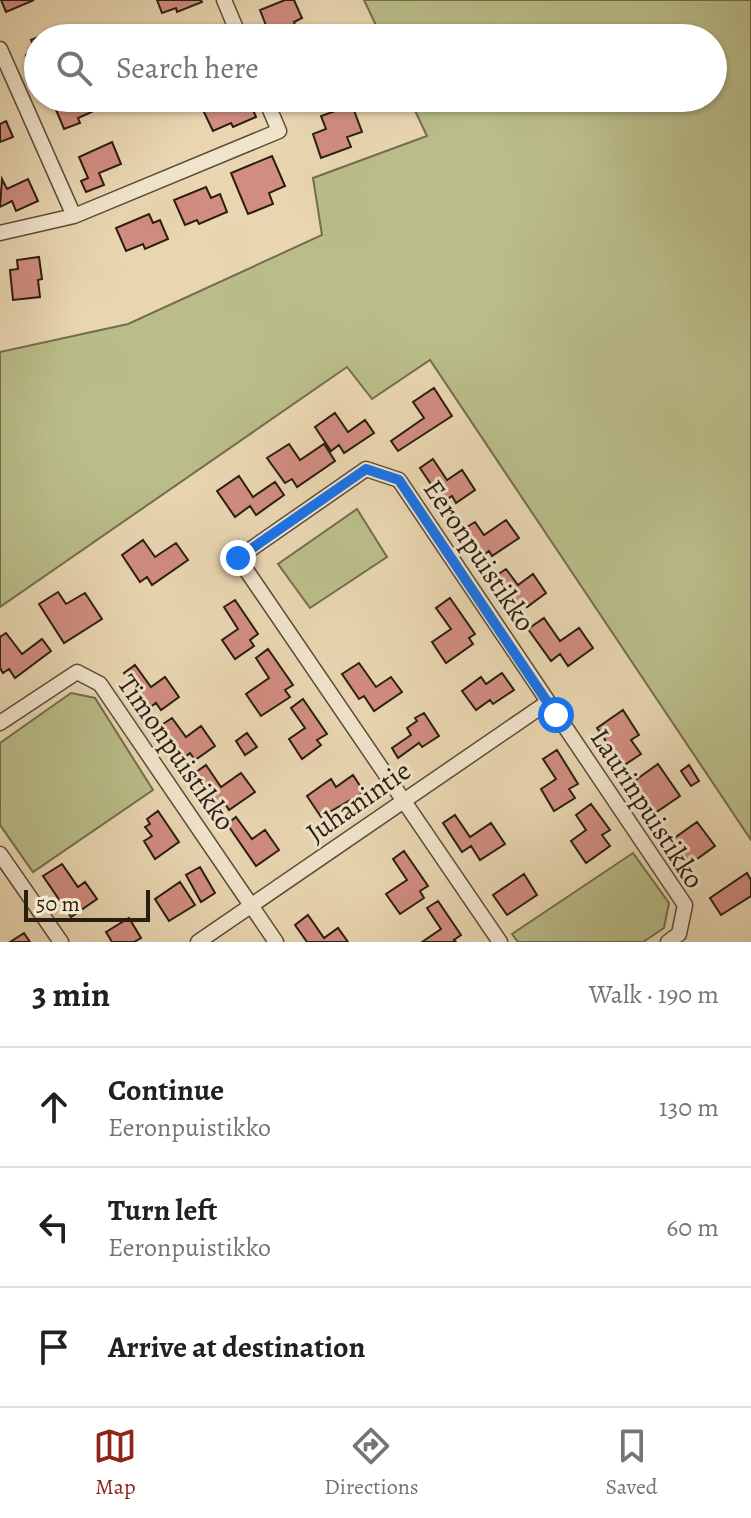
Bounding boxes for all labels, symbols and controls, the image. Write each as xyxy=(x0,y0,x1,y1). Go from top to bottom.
search box xyxy=(24,24,727,112)
icon: search xyxy=(52,46,96,90)
text: Search here xyxy=(116,48,259,88)
street label: Eeronpuistikko xyxy=(414,472,544,639)
route end xyxy=(220,540,256,576)
street label: Timonpuistikko xyxy=(108,667,244,838)
route start xyxy=(538,697,574,733)
street label: Laurinpuistikko xyxy=(581,721,713,896)
street label: Juhanintie xyxy=(299,752,419,852)
scale bar xyxy=(24,886,150,922)
text: 50 m xyxy=(36,889,80,919)
text: 3 min xyxy=(32,971,110,1018)
text: Walk · 190 m xyxy=(589,977,719,1012)
text: Continue xyxy=(108,1070,224,1110)
icon: ahead xyxy=(32,1085,76,1129)
text: 130 m xyxy=(659,1090,719,1125)
text: Eeronpuistikko xyxy=(108,1110,271,1145)
text: Turn left xyxy=(108,1190,217,1230)
icon: left xyxy=(32,1205,76,1249)
text: 60 m xyxy=(666,1210,719,1245)
text: Eeronpuistikko xyxy=(108,1230,271,1265)
icon: arrive xyxy=(32,1325,76,1369)
text: Arrive at destination xyxy=(108,1327,365,1367)
tab: Map xyxy=(93,1424,137,1502)
tab: Directions xyxy=(324,1424,419,1502)
tab: Saved xyxy=(605,1424,658,1502)

